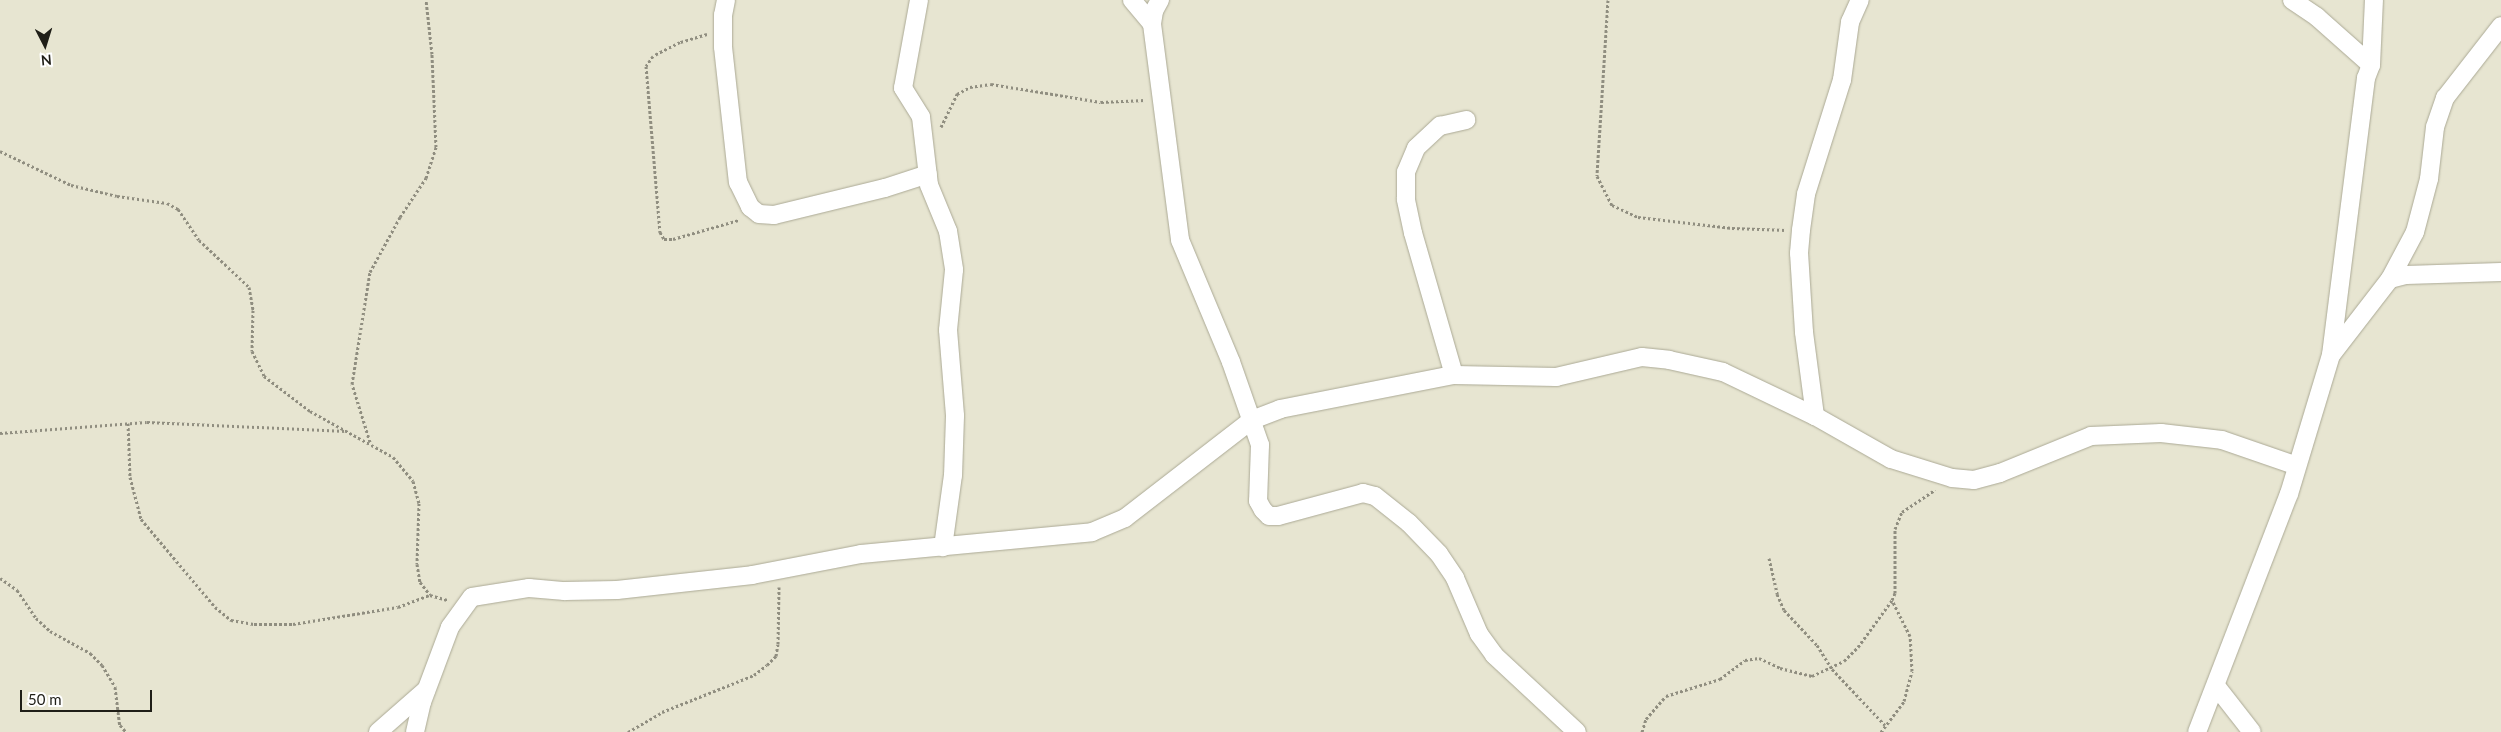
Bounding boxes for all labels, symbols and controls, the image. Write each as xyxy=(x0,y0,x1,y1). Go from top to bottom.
north arrow xyxy=(20,20,70,70)
text: N xyxy=(40,52,52,69)
scale bar xyxy=(22,680,155,712)
text: 50 m xyxy=(28,690,62,708)

